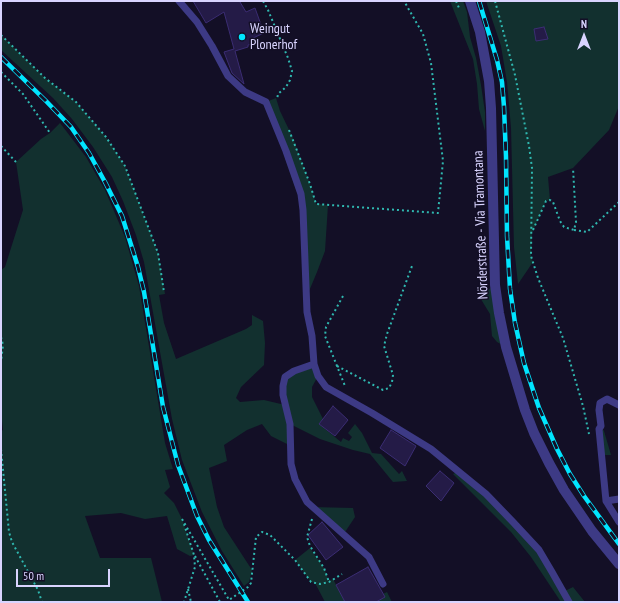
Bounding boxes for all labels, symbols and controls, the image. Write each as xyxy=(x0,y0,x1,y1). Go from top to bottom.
north arrow xyxy=(564,16,604,56)
text: N xyxy=(581,17,587,31)
place label: Weingut Plonerhof xyxy=(250,21,297,54)
marker: Weingut Plonerhof xyxy=(237,32,247,42)
street label: Nörderstraße - Via Tramontana xyxy=(470,150,492,300)
scale bar xyxy=(18,561,112,587)
text: 50 m xyxy=(23,568,44,583)

